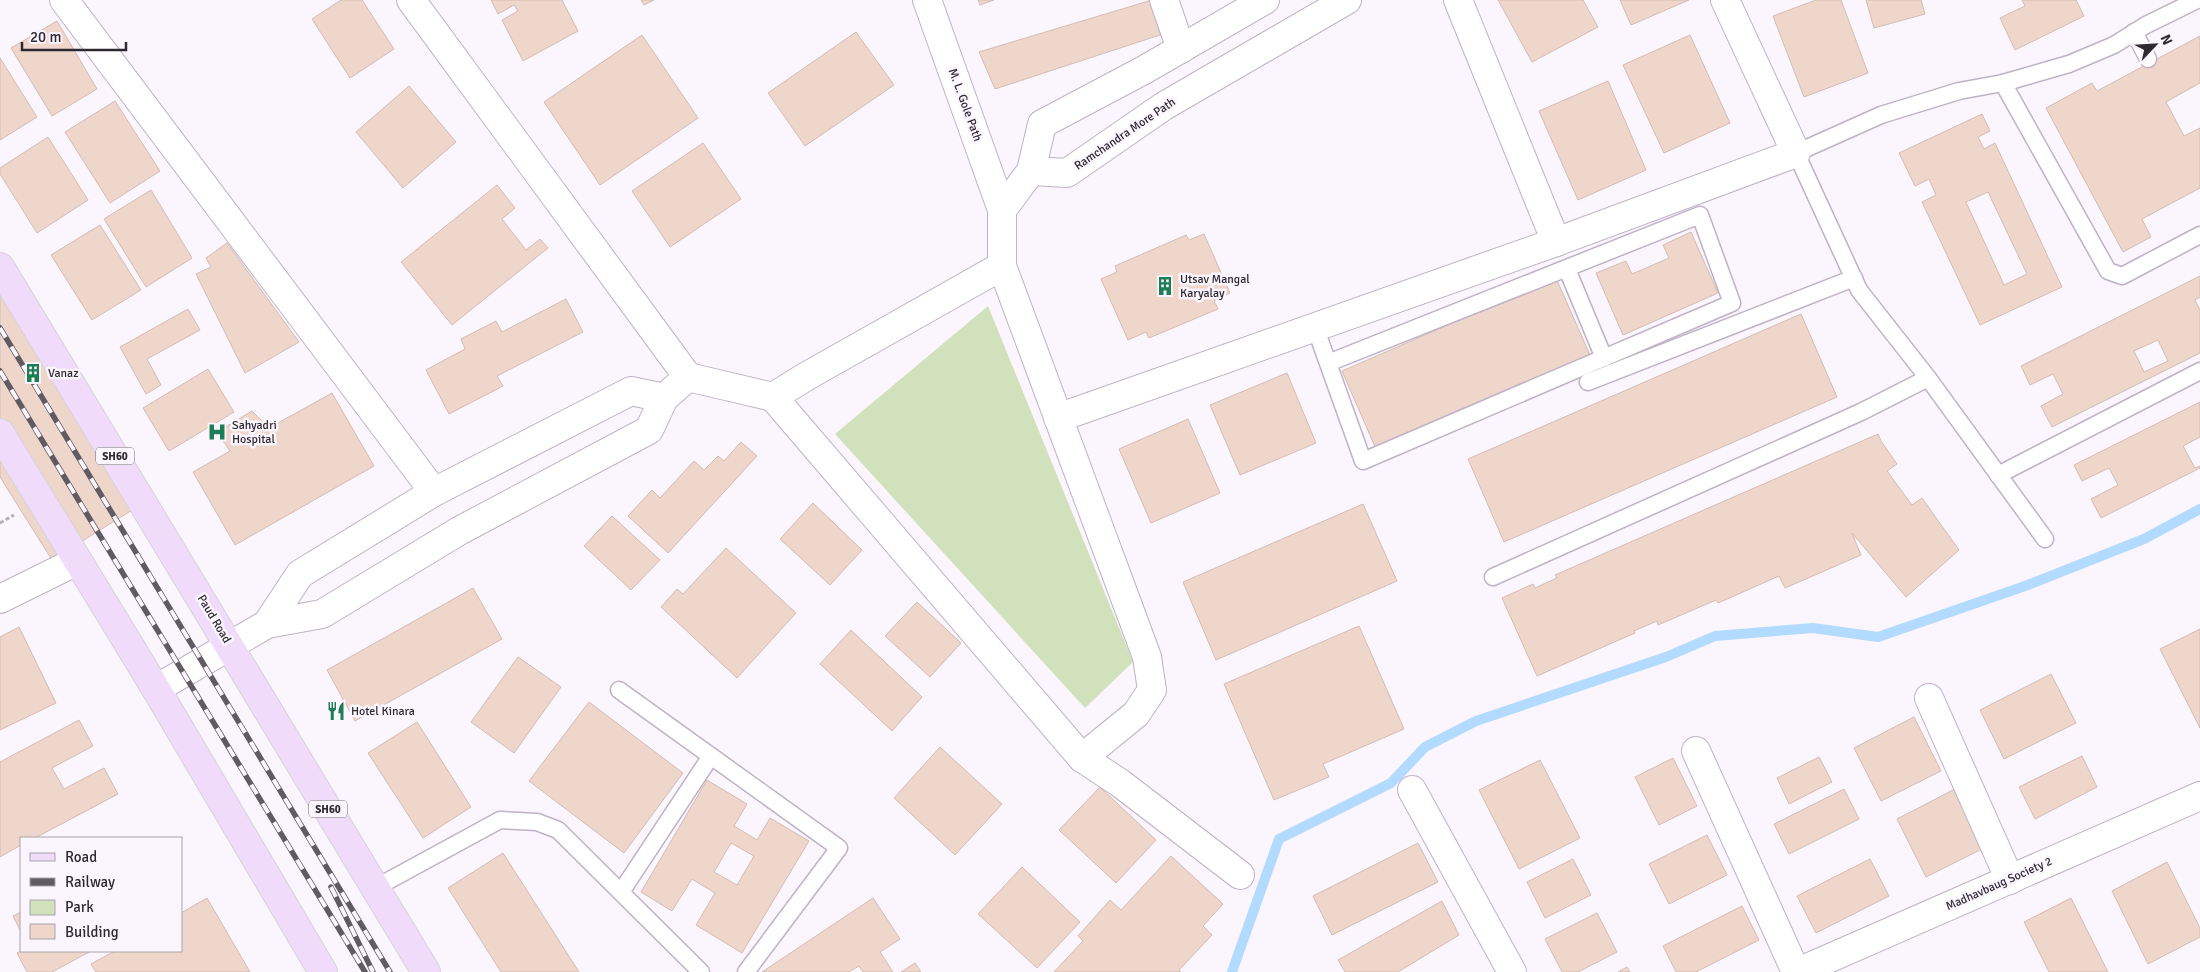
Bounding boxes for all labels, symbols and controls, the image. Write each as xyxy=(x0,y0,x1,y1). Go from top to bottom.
scale bar xyxy=(22,20,126,52)
north arrow xyxy=(2130,20,2180,70)
text: 20 m xyxy=(30,28,61,46)
text: N xyxy=(2157,32,2176,48)
street label: M. L. Gole Path xyxy=(945,66,985,144)
street label: Ramchandra More Path xyxy=(1071,95,1179,173)
place label: Utsav Mangal Karyalay xyxy=(1180,272,1250,301)
building icon: Utsav Mangal Karyalay xyxy=(1154,275,1176,297)
building icon: Vanaz xyxy=(22,362,44,384)
place label: Vanaz xyxy=(48,366,79,381)
place label: Sahyadri Hospital xyxy=(232,418,277,447)
hospital icon: Sahyadri Hospital xyxy=(206,421,228,443)
road number: SH60 xyxy=(96,448,134,464)
street label: Paud Road xyxy=(194,592,234,646)
restaurant icon: Hotel Kinara xyxy=(325,700,347,722)
place label: Hotel Kinara xyxy=(351,704,415,719)
road number: SH60 xyxy=(309,801,347,818)
legend xyxy=(20,837,182,952)
text: Road xyxy=(65,848,97,866)
street label: Madhavbaug Society 2 xyxy=(1943,854,2055,914)
text: Railway xyxy=(65,873,115,891)
text: Park xyxy=(65,898,94,916)
text: Building xyxy=(65,923,119,941)

